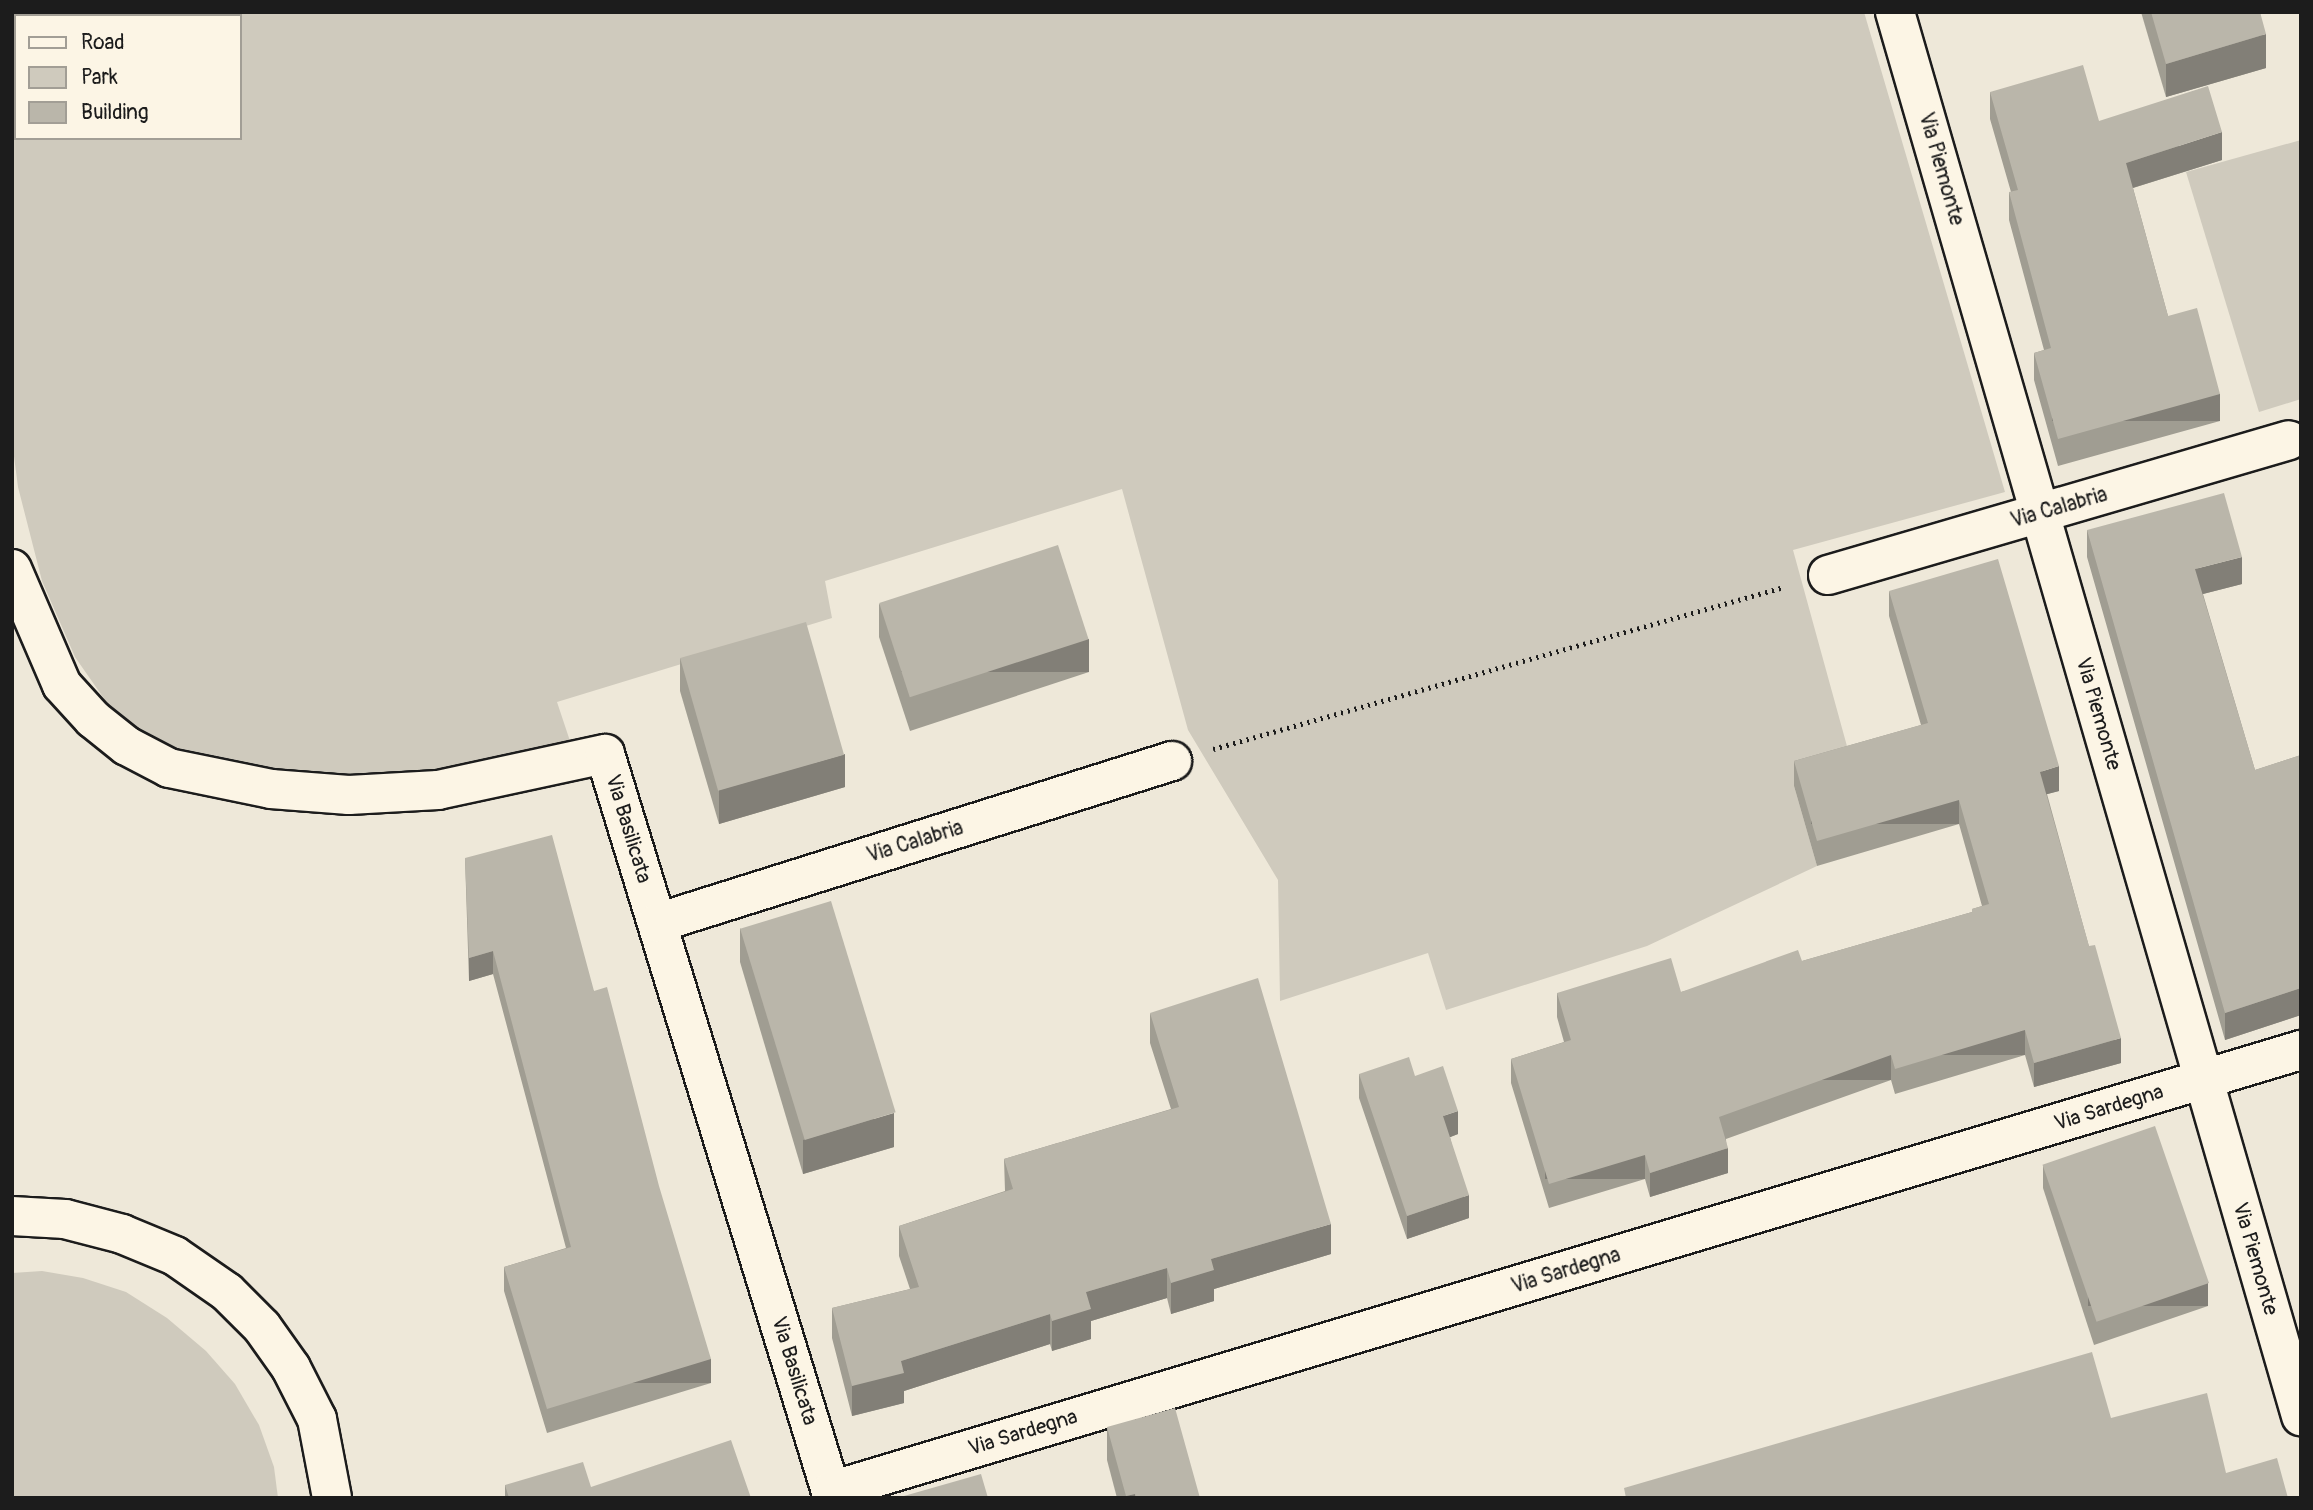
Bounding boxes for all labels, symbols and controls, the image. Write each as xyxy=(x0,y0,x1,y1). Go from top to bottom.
legend xyxy=(14,14,242,140)
text: Road xyxy=(81,29,125,56)
text: Park xyxy=(81,64,118,91)
text: Building xyxy=(81,99,148,126)
street label: Via Piemonte xyxy=(1913,110,1969,228)
street label: Via Calabria xyxy=(2008,482,2110,534)
street label: Via Piemonte xyxy=(2070,655,2126,773)
street label: Via Basilicata xyxy=(600,772,656,886)
street label: Via Calabria xyxy=(864,815,966,869)
street label: Via Sardegna xyxy=(2051,1079,2167,1137)
street label: Via Piemonte xyxy=(2227,1200,2283,1318)
street label: Via Sardegna xyxy=(1508,1242,1624,1300)
street label: Via Basilicata xyxy=(766,1314,822,1428)
street label: Via Sardegna xyxy=(965,1404,1081,1462)

